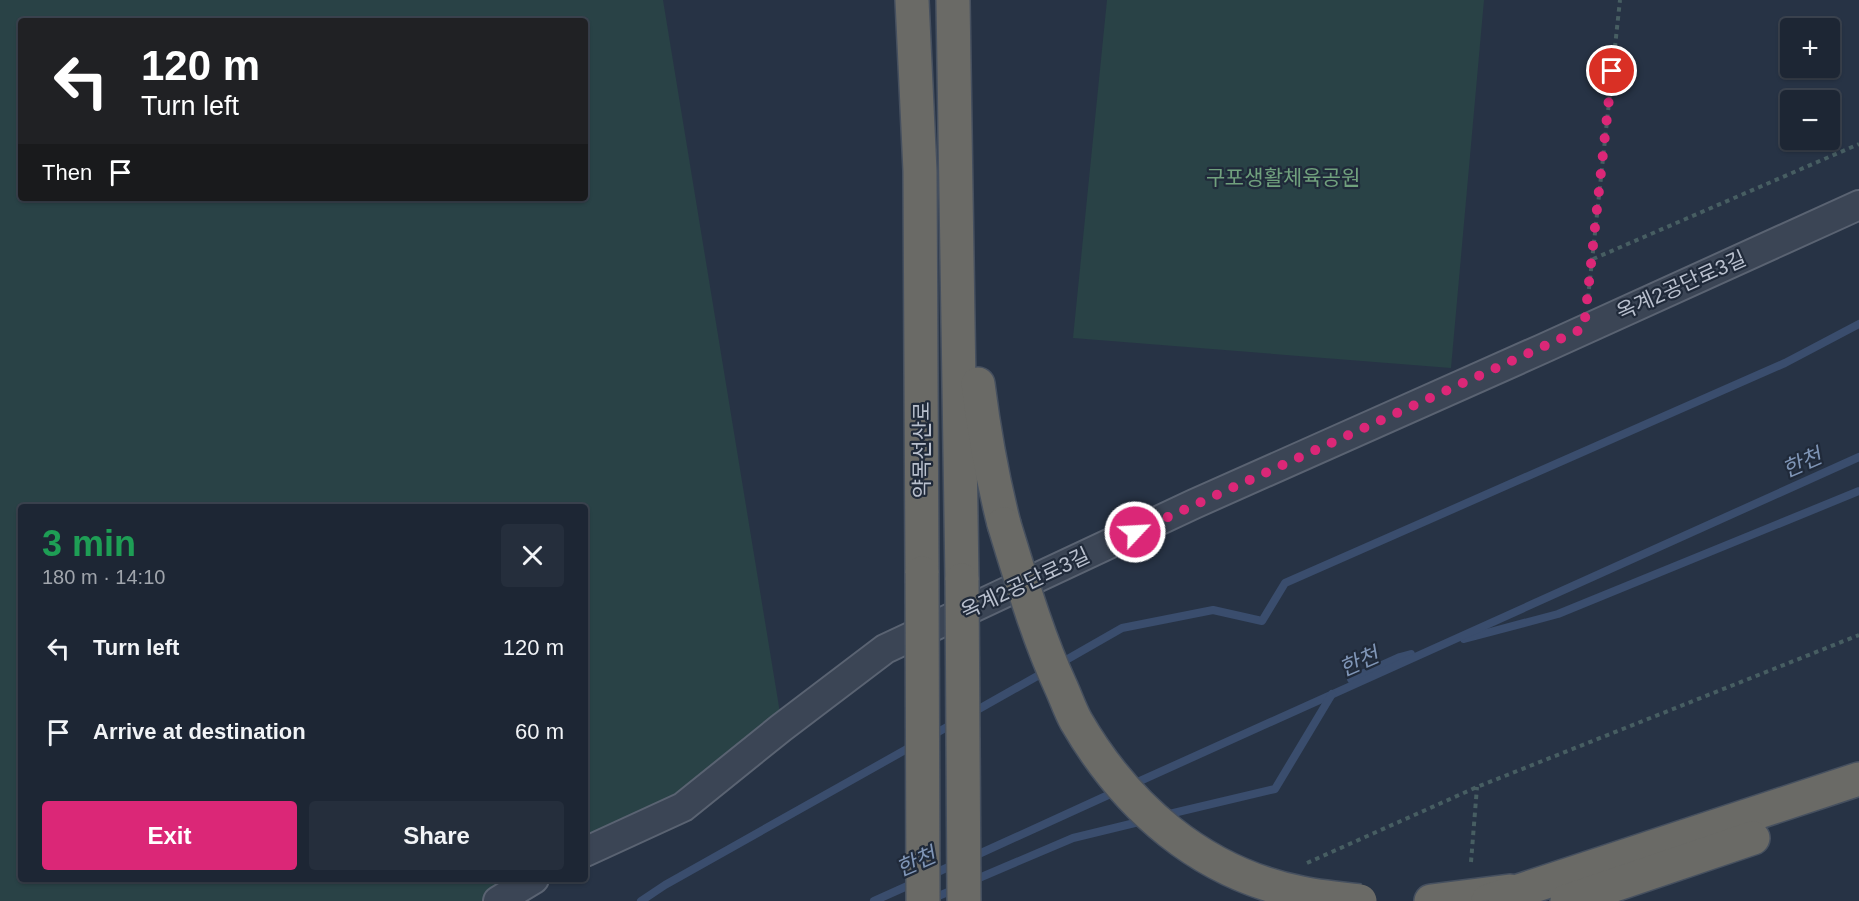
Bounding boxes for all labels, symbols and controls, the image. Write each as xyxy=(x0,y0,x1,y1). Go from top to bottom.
map controls xyxy=(1780,18,1840,150)
button: + xyxy=(1780,18,1840,78)
icon: left xyxy=(42,42,120,120)
text: 120 m xyxy=(141,42,260,89)
pin xyxy=(1586,45,1637,96)
icon: arrive xyxy=(1595,54,1628,87)
button: − xyxy=(1780,90,1840,150)
text: Turn left xyxy=(141,91,239,121)
icon: arrive xyxy=(104,156,137,189)
text: Then xyxy=(42,160,92,185)
park label: 구포생활체육공원 xyxy=(1206,166,1360,189)
street label: 옥계2공단로3길 xyxy=(1613,246,1749,324)
street label: 약목선산로 xyxy=(910,402,933,498)
water label: 한천 xyxy=(1778,442,1828,483)
position arrow xyxy=(1103,500,1167,564)
text: 3 min xyxy=(42,523,136,564)
button: close xyxy=(501,524,564,587)
street label: 옥계2공단로3길 xyxy=(957,543,1093,623)
text: 180 m · 14:10 xyxy=(42,566,165,588)
icon: left xyxy=(42,632,75,665)
text: Turn left xyxy=(93,635,179,660)
text: 120 m xyxy=(503,635,564,660)
water label: 한천 xyxy=(1335,641,1385,682)
icon: arrive xyxy=(42,716,75,749)
text: Arrive at destination xyxy=(93,719,306,744)
text: 60 m xyxy=(515,719,564,744)
button: Exit xyxy=(42,801,297,870)
button: Share xyxy=(309,801,564,870)
water label: 한천 xyxy=(892,841,942,882)

